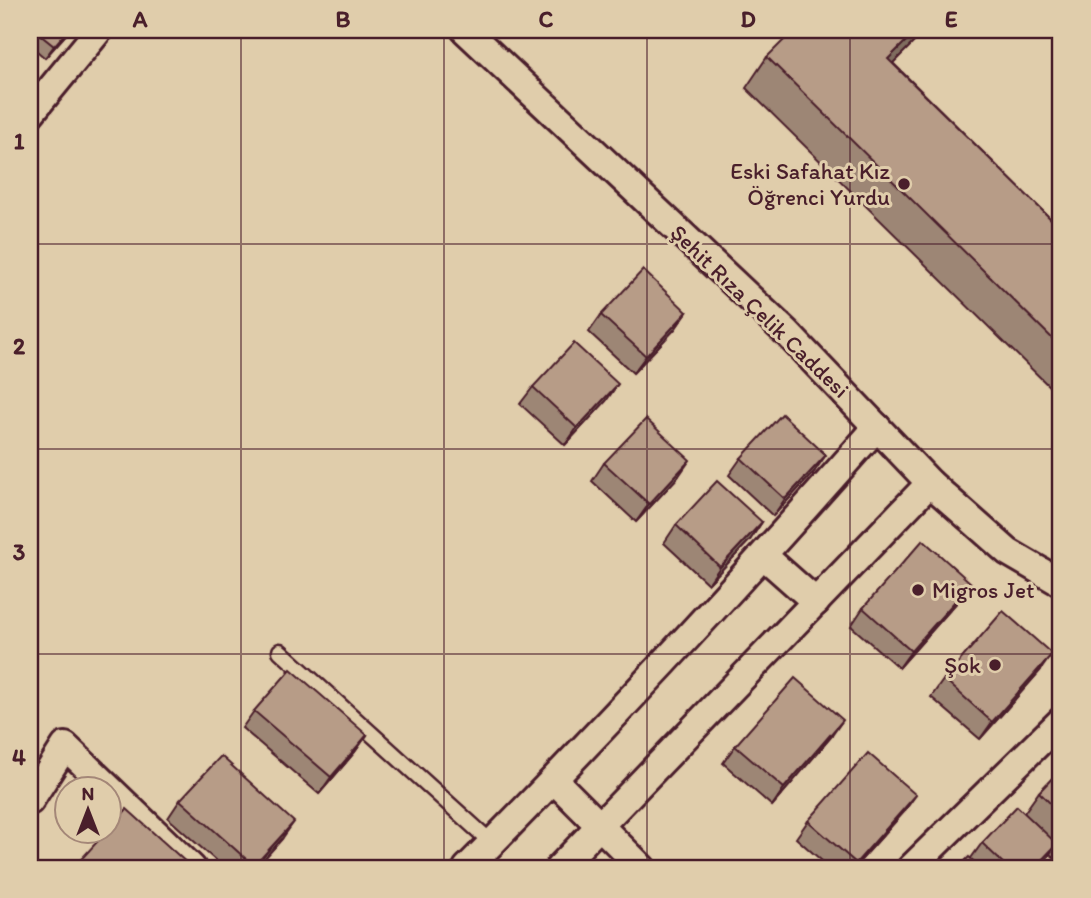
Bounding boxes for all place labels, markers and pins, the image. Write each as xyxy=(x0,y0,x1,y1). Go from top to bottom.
place label: Eski Safahat Kız Öğrenci Yurdu xyxy=(730,157,890,211)
marker: Eski Safahat Kız Öğrenci Yurdu xyxy=(896,176,912,192)
place label: Migros Jet xyxy=(932,576,1035,604)
marker: Migros Jet xyxy=(910,582,926,598)
place label: Şok xyxy=(944,651,981,679)
marker: Şok xyxy=(987,657,1003,673)

